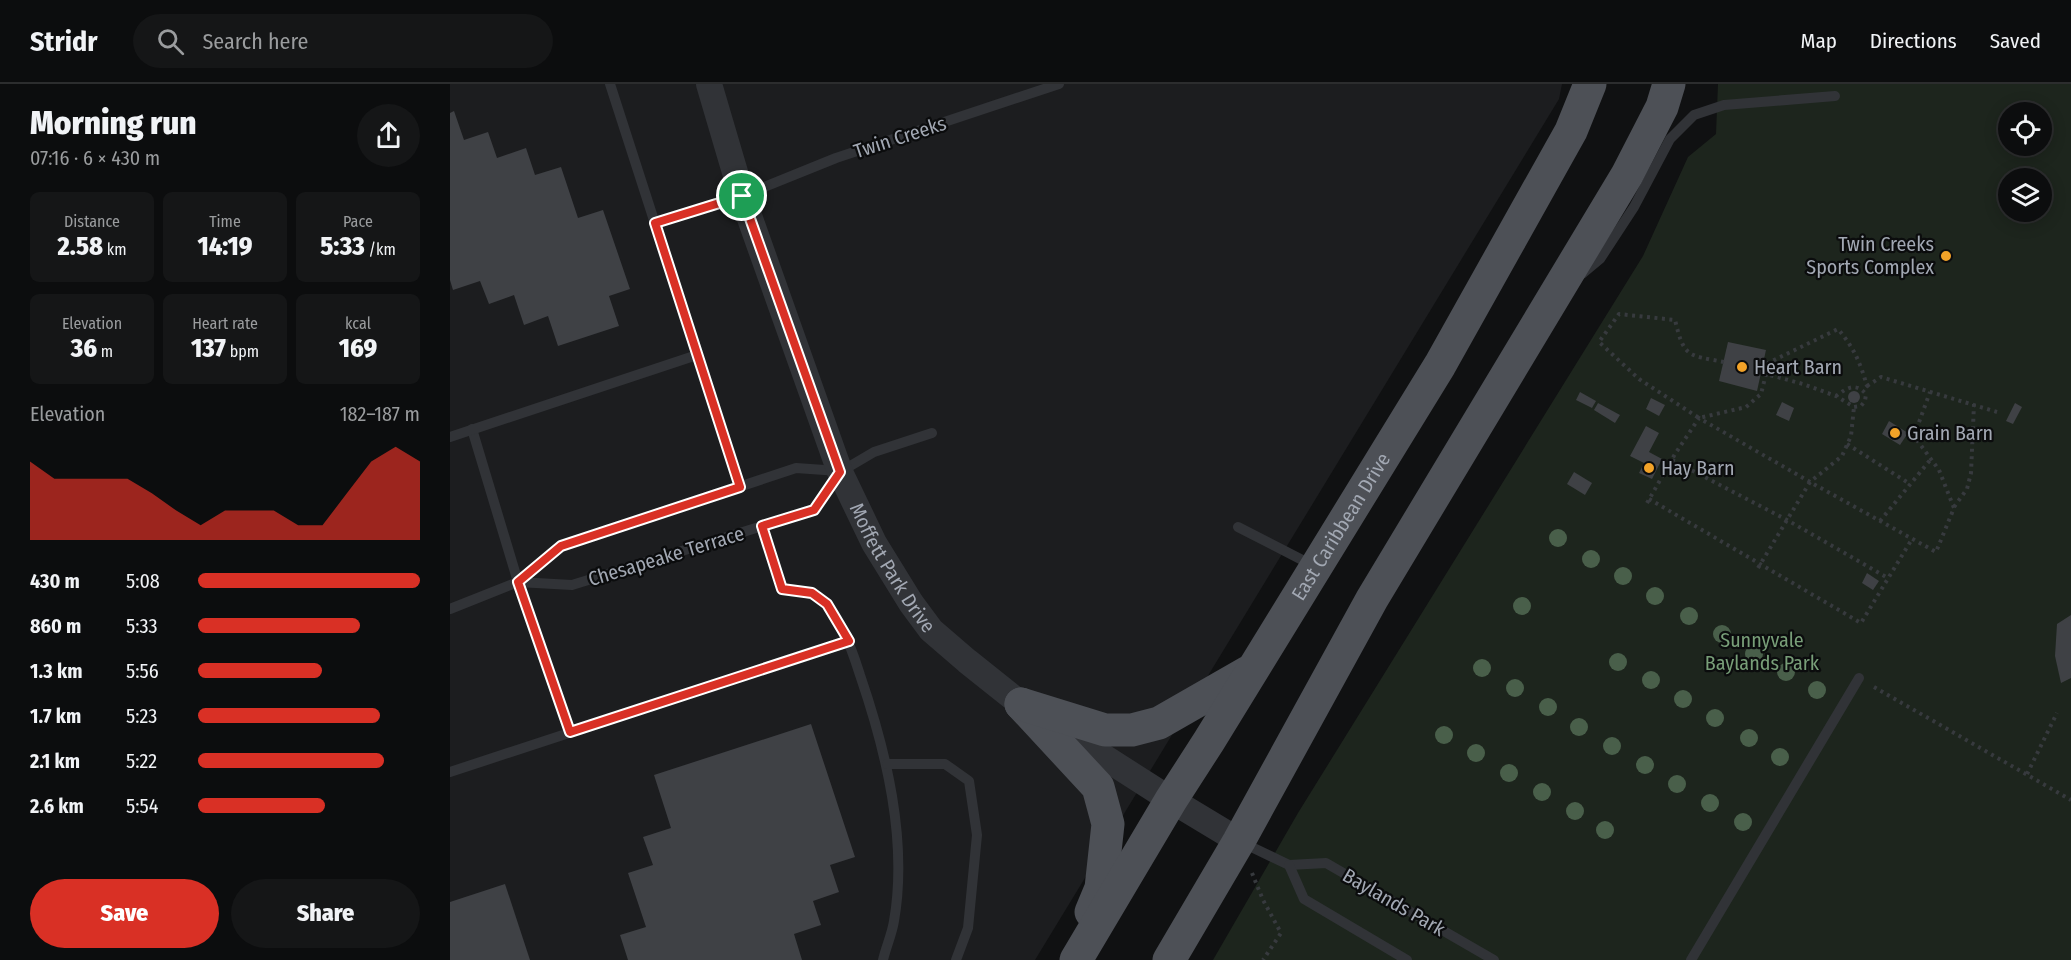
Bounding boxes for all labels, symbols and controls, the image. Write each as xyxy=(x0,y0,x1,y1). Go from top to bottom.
search box xyxy=(133,14,553,68)
text: Stridr xyxy=(30,25,97,58)
icon: search xyxy=(154,25,187,58)
text: Search here xyxy=(202,28,308,55)
text: Map xyxy=(1800,28,1837,54)
text: Directions xyxy=(1870,28,1957,54)
text: Saved xyxy=(1990,28,2041,54)
map controls xyxy=(1998,102,2052,222)
button: locate xyxy=(1998,102,2052,156)
text: Morning run xyxy=(30,103,197,143)
button: share xyxy=(357,104,420,167)
street label: Twin Creeks xyxy=(851,111,949,163)
text: 07:16 · 6 × 430 m xyxy=(30,146,160,170)
button: layers xyxy=(1998,168,2052,222)
pin xyxy=(716,170,767,221)
icon: arrive xyxy=(725,179,758,212)
text: Distance xyxy=(64,212,120,231)
text: Time xyxy=(209,212,241,231)
text: Pace xyxy=(343,212,373,231)
text: 2.58 xyxy=(57,231,103,262)
text: 14:19 xyxy=(197,231,253,262)
text: 5:33 xyxy=(320,231,365,262)
place label: Twin Creeks Sports Complex xyxy=(1806,232,1934,279)
text: km xyxy=(103,240,127,259)
text: /km xyxy=(365,240,396,259)
marker: Twin Creeks Sports Complex xyxy=(1939,249,1953,263)
text: Elevation xyxy=(62,314,122,333)
text: Heart rate xyxy=(192,314,258,333)
text: kcal xyxy=(345,314,371,333)
text: 36 xyxy=(71,333,97,364)
text: 137 xyxy=(191,333,226,364)
text: 169 xyxy=(339,333,377,364)
text: m xyxy=(97,342,113,361)
text: bpm xyxy=(226,342,259,361)
place label: Heart Barn xyxy=(1754,355,1842,379)
marker: Heart Barn xyxy=(1735,360,1749,374)
text: Elevation xyxy=(30,402,105,426)
text: 182–187 m xyxy=(340,402,420,426)
place label: Grain Barn xyxy=(1907,421,1993,445)
marker: Grain Barn xyxy=(1888,426,1902,440)
street label: East Caribbean Drive xyxy=(1286,448,1395,605)
place label: Hay Barn xyxy=(1661,456,1735,480)
marker: Hay Barn xyxy=(1642,461,1656,475)
street label: Moffett Park Drive xyxy=(845,499,941,637)
street label: Chesapeake Terrace xyxy=(585,521,747,591)
text: 430 m xyxy=(30,569,80,593)
text: 5:08 xyxy=(126,569,160,593)
text: 860 m xyxy=(30,614,81,638)
text: 5:33 xyxy=(126,614,158,638)
park label: Sunnyvale Baylands Park xyxy=(1705,628,1820,675)
text: 1.3 km xyxy=(30,659,82,683)
text: 5:56 xyxy=(126,659,159,683)
text: 1.7 km xyxy=(30,704,81,728)
text: 5:23 xyxy=(126,704,157,728)
text: 2.1 km xyxy=(30,749,80,773)
text: 5:22 xyxy=(126,749,157,773)
text: 2.6 km xyxy=(30,794,84,818)
text: 5:54 xyxy=(126,794,158,818)
street label: Baylands Park xyxy=(1338,863,1450,941)
button: Save xyxy=(30,879,219,948)
button: Share xyxy=(231,879,420,948)

